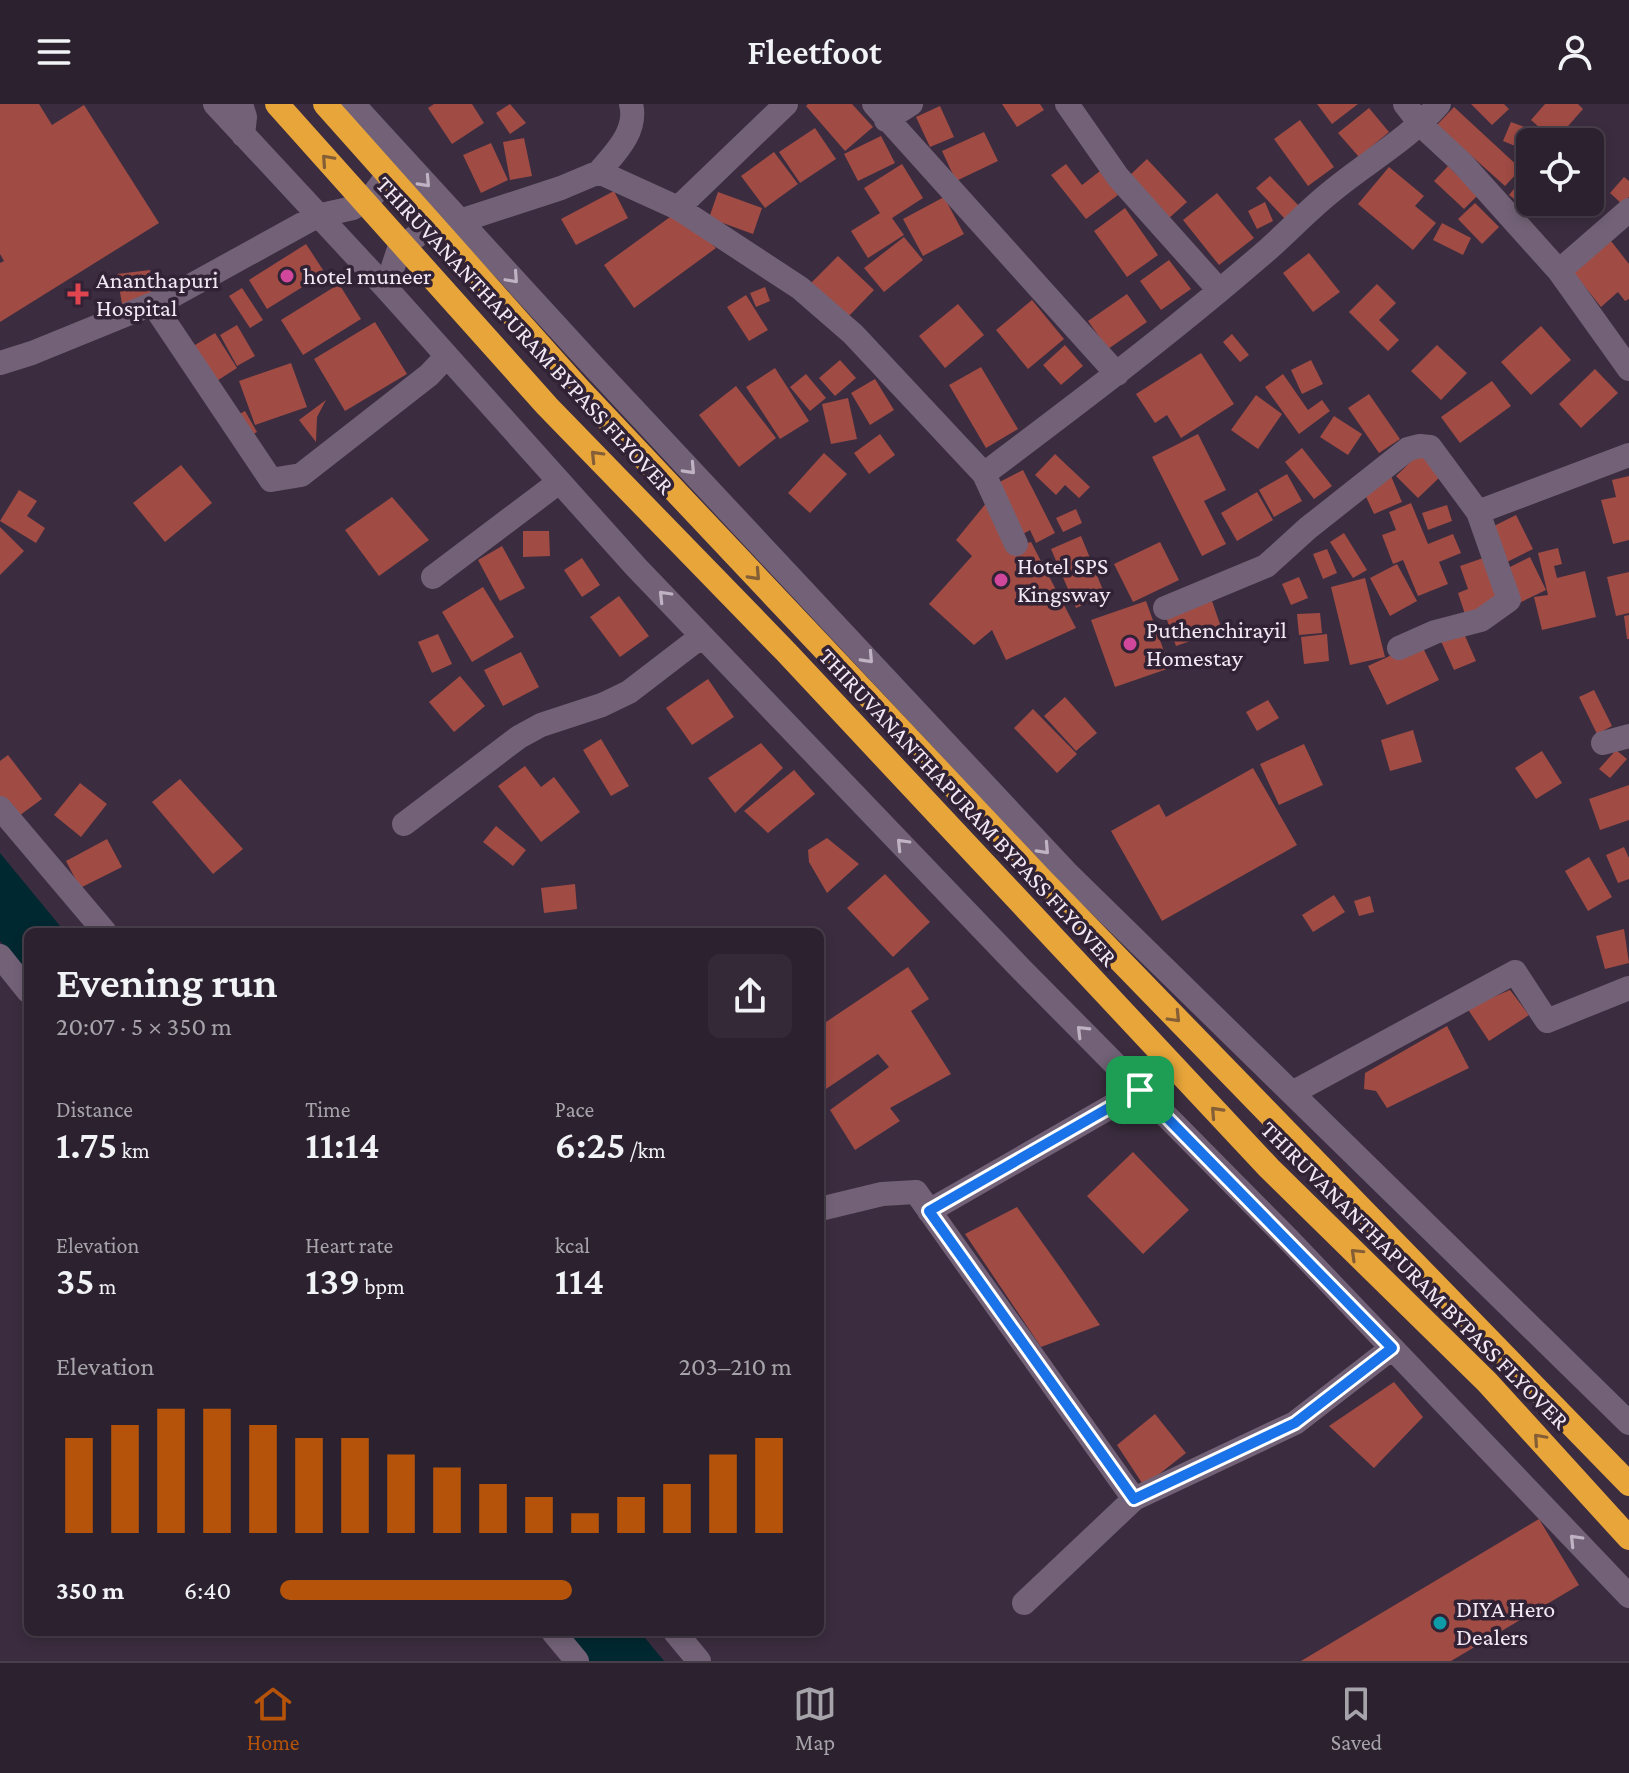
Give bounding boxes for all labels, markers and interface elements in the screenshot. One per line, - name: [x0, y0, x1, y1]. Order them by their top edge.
- icon: menu: [32, 30, 76, 74]
- icon: person: [1553, 30, 1597, 74]
- text: Fleetfoot: [747, 32, 882, 72]
- map controls: [1516, 128, 1604, 216]
- button: locate: [1516, 128, 1604, 216]
- one-way arrow: [323, 155, 337, 170]
- street label: THIRUVANANTHAPURAM BYPASS FLYOVER: [371, 170, 680, 500]
- one-way arrow: [415, 173, 430, 187]
- place label: hotel muneer: [303, 262, 432, 289]
- place label: Ananthapuri Hospital: [96, 266, 219, 321]
- marker: hotel muneer: [278, 267, 296, 285]
- one-way arrow: [503, 269, 517, 284]
- marker: Ananthapuri Hospital: [67, 283, 89, 305]
- one-way arrow: [591, 451, 605, 466]
- one-way arrow: [680, 460, 695, 474]
- place label: Hotel SPS Kingsway: [1017, 552, 1111, 607]
- one-way arrow: [746, 566, 760, 581]
- marker: Hotel SPS Kingsway: [992, 571, 1010, 589]
- one-way arrow: [658, 591, 673, 605]
- place label: Puthenchirayil Homestay: [1146, 616, 1287, 671]
- marker: Puthenchirayil Homestay: [1121, 635, 1139, 653]
- street label: THIRUVANANTHAPURAM BYPASS FLYOVER: [814, 642, 1123, 972]
- one-way arrow: [858, 649, 872, 664]
- one-way arrow: [897, 839, 911, 854]
- one-way arrow: [1035, 840, 1050, 854]
- button: share: [708, 954, 792, 1038]
- text: Evening run: [56, 958, 278, 1006]
- one-way arrow: [1166, 1008, 1180, 1022]
- text: 20:07 · 5 × 350 m: [56, 1012, 232, 1041]
- one-way arrow: [1077, 1026, 1091, 1040]
- pin: [1106, 1056, 1174, 1124]
- icon: arrive: [1118, 1068, 1162, 1112]
- text: Distance: [56, 1097, 133, 1122]
- text: Time: [305, 1097, 350, 1122]
- text: Pace: [555, 1097, 594, 1122]
- one-way arrow: [1211, 1106, 1225, 1121]
- street label: THIRUVANANTHAPURAM BYPASS FLYOVER: [1256, 1115, 1575, 1435]
- text: 1.75: [56, 1122, 117, 1167]
- text: 11:14: [305, 1122, 380, 1167]
- text: 6:25: [555, 1122, 625, 1167]
- text: km: [117, 1138, 150, 1163]
- text: /km: [625, 1138, 666, 1163]
- text: Elevation: [56, 1233, 139, 1258]
- text: Heart rate: [305, 1233, 393, 1258]
- text: kcal: [555, 1233, 590, 1258]
- one-way arrow: [1351, 1248, 1365, 1263]
- text: 35: [56, 1258, 95, 1303]
- text: 139: [305, 1258, 360, 1303]
- text: 114: [555, 1258, 604, 1303]
- text: m: [95, 1274, 116, 1299]
- text: bpm: [360, 1274, 405, 1299]
- text: Elevation: [56, 1352, 154, 1381]
- text: 203–210 m: [679, 1352, 792, 1381]
- one-way arrow: [1534, 1433, 1548, 1448]
- one-way arrow: [1570, 1535, 1584, 1549]
- text: 350 m: [56, 1576, 124, 1605]
- text: 6:40: [184, 1576, 231, 1605]
- place label: DIYA Hero Dealers: [1456, 1595, 1555, 1650]
- marker: DIYA Hero Dealers: [1431, 1614, 1449, 1632]
- tab: Home: [247, 1682, 299, 1755]
- tab: Map: [793, 1682, 837, 1755]
- tab: Saved: [1331, 1682, 1382, 1755]

